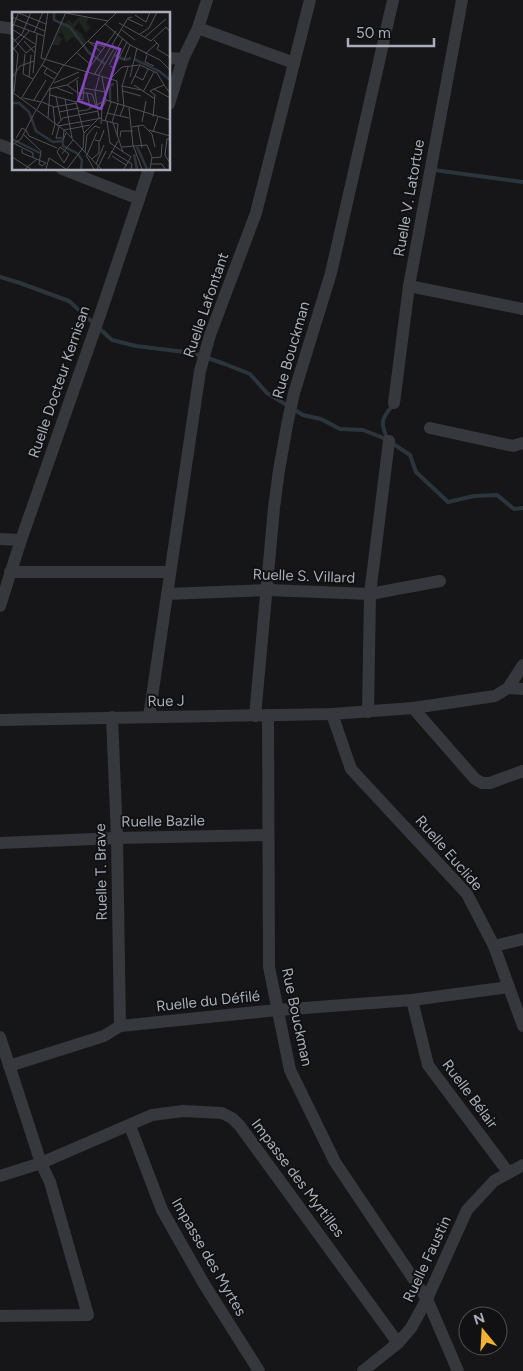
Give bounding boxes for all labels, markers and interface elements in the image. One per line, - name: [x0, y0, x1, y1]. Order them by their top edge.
- inset map: [12, 12, 170, 170]
- scale bar: [348, 15, 434, 47]
- text: 50 m: [356, 24, 391, 42]
- street label: Ruelle V. Latortue: [390, 138, 428, 258]
- street label: Ruelle Lafontant: [180, 250, 232, 360]
- street label: Rue Bouckman: [269, 299, 313, 401]
- street label: Ruelle Docteur Kernisan: [24, 304, 94, 460]
- street label: Ruelle S. Villard: [252, 565, 356, 587]
- street label: Rue J: [147, 692, 185, 710]
- street label: Ruelle Bazile: [121, 811, 205, 831]
- street label: Ruelle Euclide: [412, 812, 486, 894]
- street label: Ruelle T. Brave: [91, 823, 111, 921]
- street label: Rue Bouckman: [278, 966, 316, 1068]
- street label: Ruelle du Défilé: [155, 987, 261, 1015]
- street label: Ruelle Bélair: [438, 1056, 502, 1132]
- street label: Impasse des Myrtilles: [248, 1115, 348, 1241]
- street label: Impasse des Myrtes: [168, 1195, 250, 1319]
- street label: Ruelle Faustin: [399, 1213, 455, 1305]
- north arrow: [458, 1306, 508, 1356]
- text: N: [471, 1309, 487, 1329]

